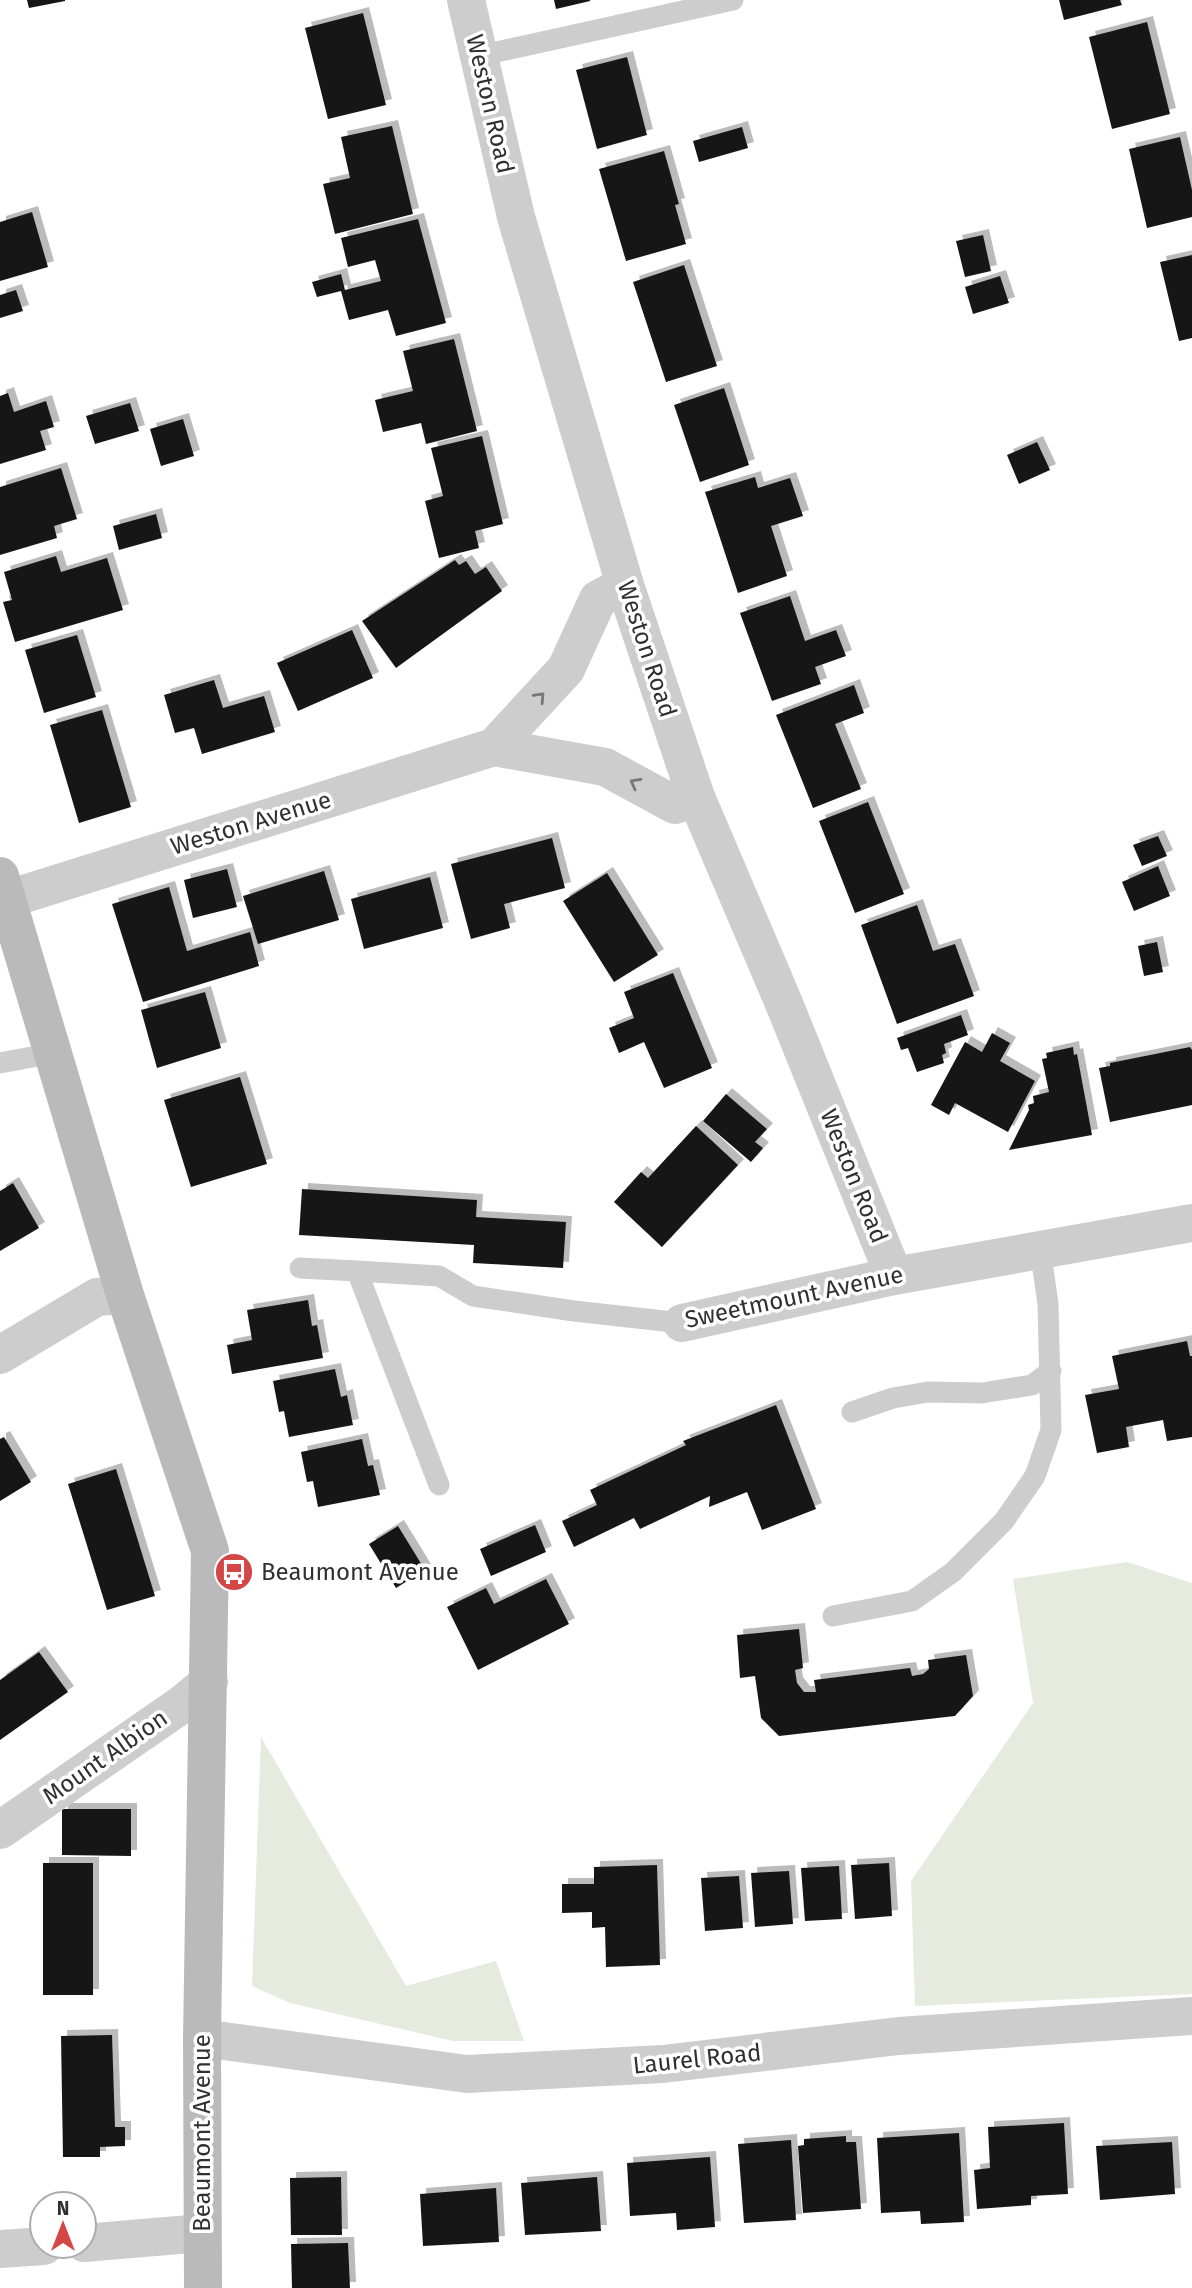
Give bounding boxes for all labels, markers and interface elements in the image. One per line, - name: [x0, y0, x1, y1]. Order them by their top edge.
- street label: Weston Road: [460, 32, 520, 176]
- street label: Weston Road: [612, 577, 682, 721]
- one-way arrow: [531, 692, 544, 705]
- one-way arrow: [630, 778, 643, 791]
- street label: Weston Avenue: [167, 785, 335, 861]
- street label: Weston Road: [814, 1105, 894, 1247]
- street label: Sweetmount Avenue: [682, 1260, 906, 1334]
- bus stop icon: Beaumont Avenue: [213, 1551, 255, 1593]
- place label: Beaumont Avenue: [261, 1558, 459, 1586]
- street label: Mount Albion: [37, 1704, 173, 1810]
- street label: Beaumont Avenue: [188, 2034, 216, 2232]
- street label: Laurel Road: [631, 2038, 763, 2080]
- north arrow: [28, 2190, 98, 2260]
- text: N: [57, 2197, 69, 2220]

